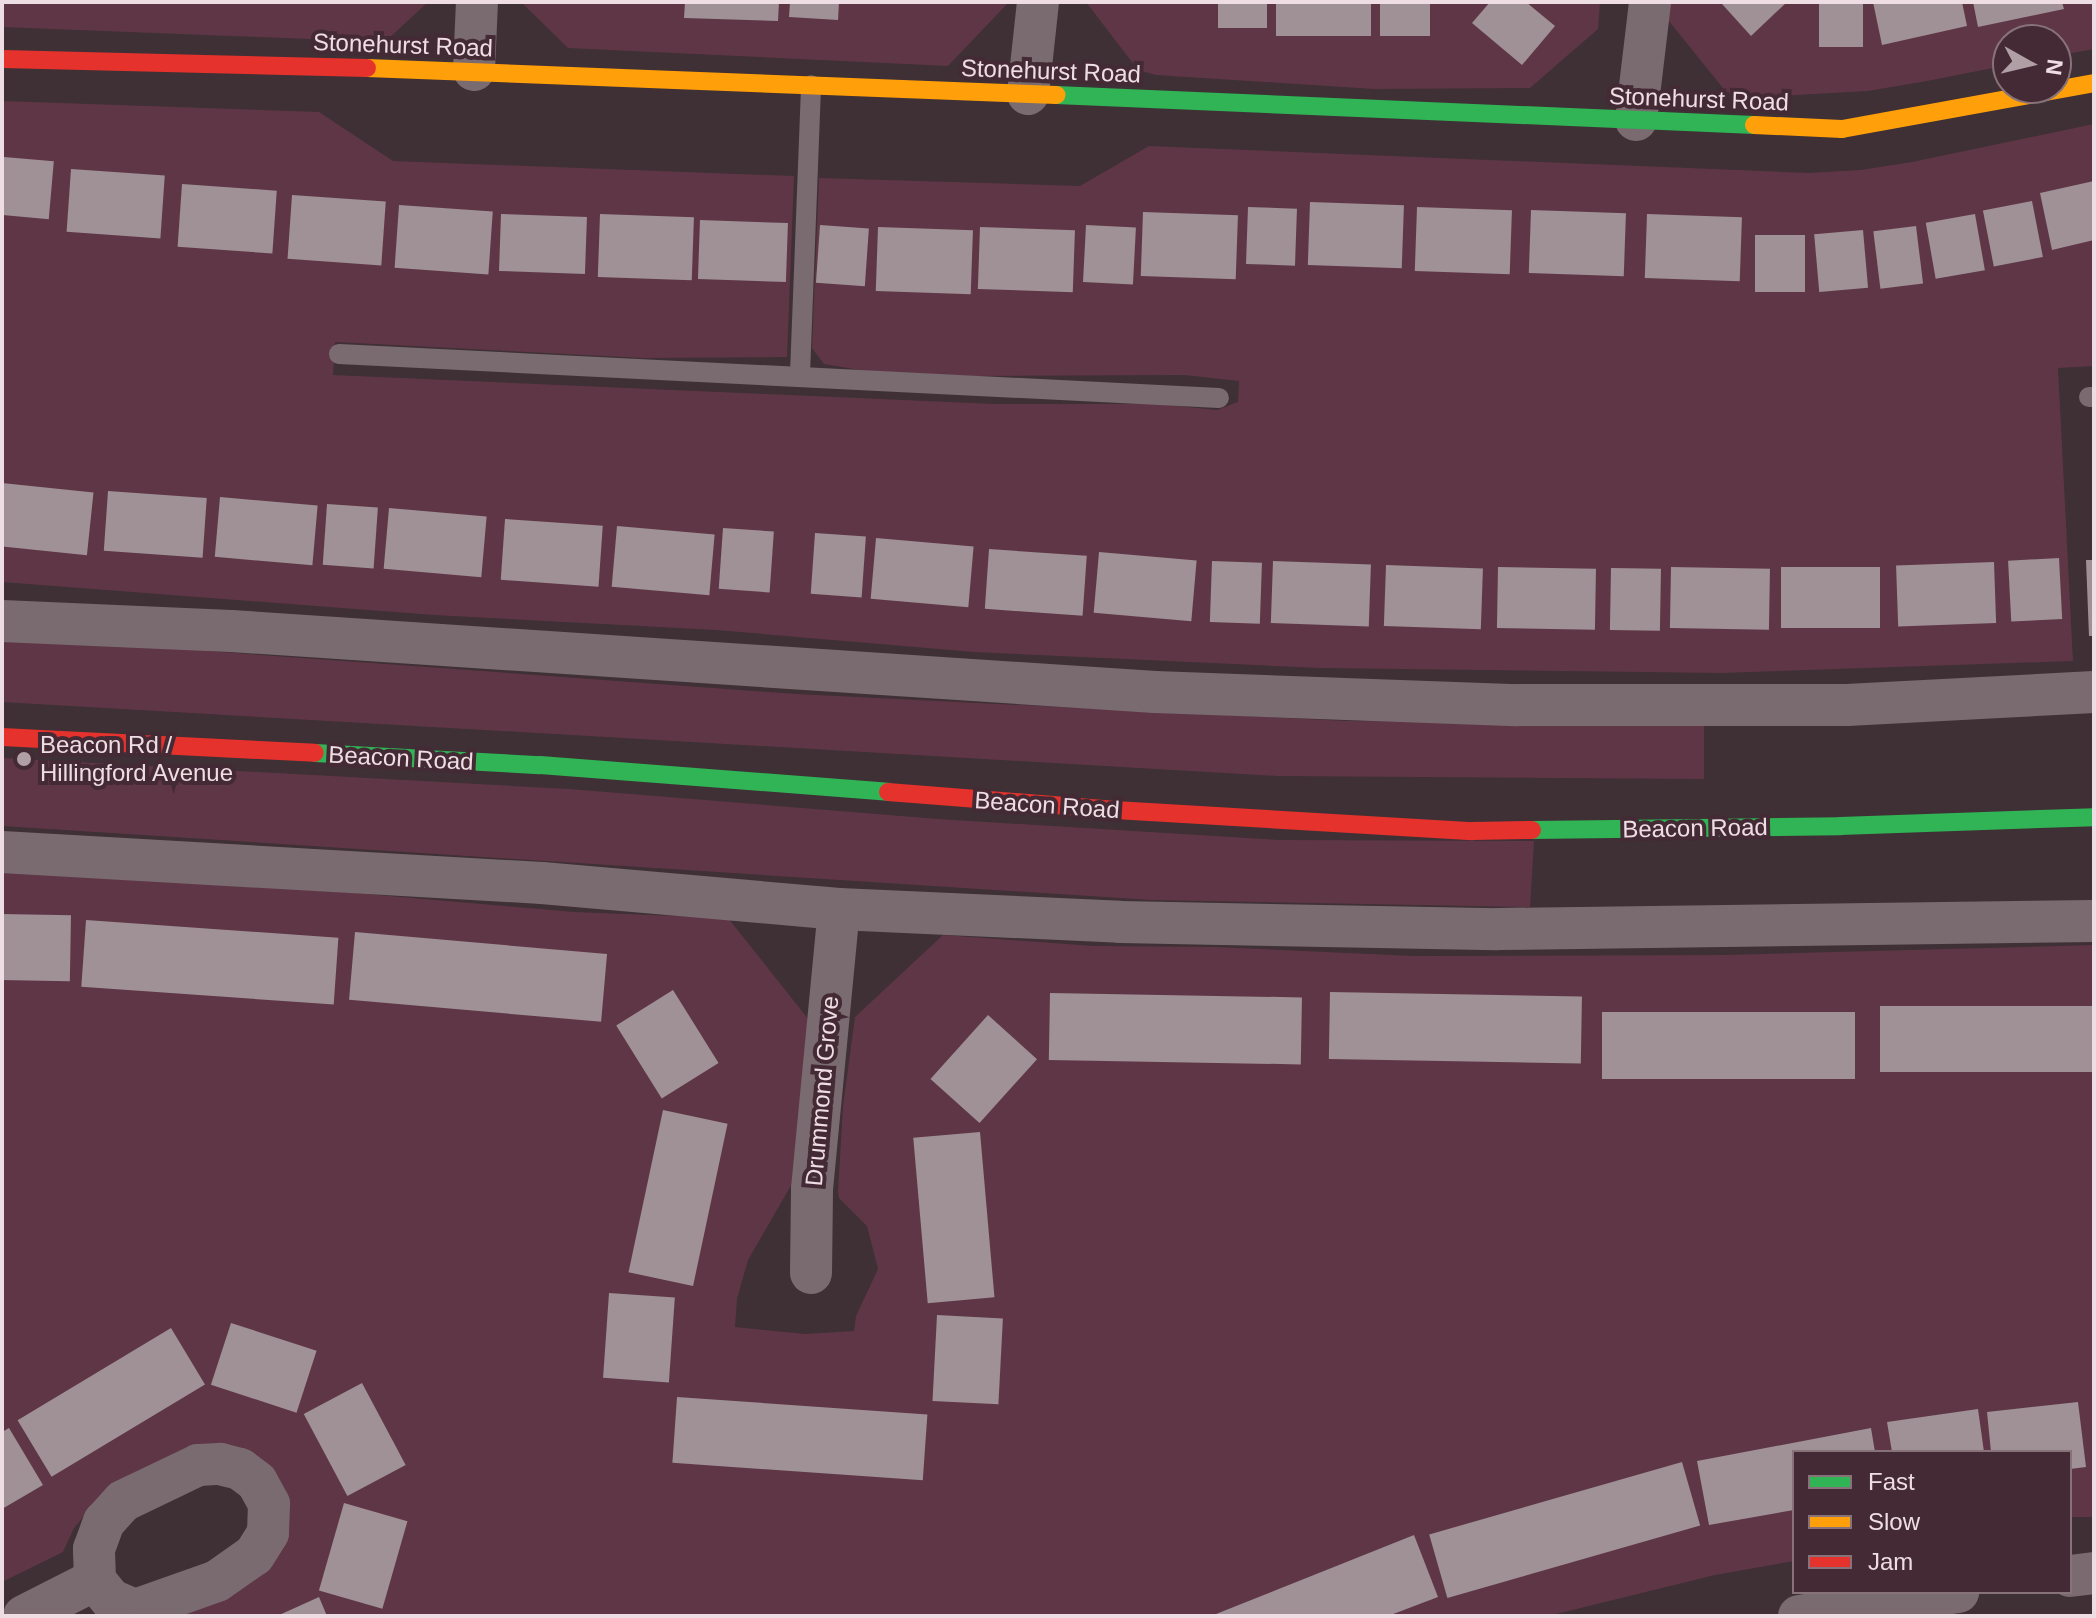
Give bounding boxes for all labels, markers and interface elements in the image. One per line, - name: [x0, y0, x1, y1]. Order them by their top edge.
- north arrow: [1992, 24, 2072, 104]
- street label: Stonehurst Road: [312, 27, 494, 63]
- street label: Stonehurst Road: [960, 53, 1142, 89]
- text: N: [2041, 58, 2068, 77]
- street label: Stonehurst Road: [1608, 81, 1790, 117]
- place label: Beacon Rd / Hillingford Avenue: [40, 731, 234, 787]
- street label: Beacon Road: [328, 740, 474, 776]
- marker: Beacon Rd / Hillingford Avenue: [15, 750, 33, 768]
- street label: Beacon Road: [973, 786, 1121, 824]
- street label: Beacon Road: [1622, 812, 1768, 844]
- street label: Drummond Grove: [799, 995, 845, 1187]
- legend: [1792, 1450, 2072, 1594]
- text: Fast: [1868, 1468, 1915, 1495]
- text: Slow: [1868, 1508, 1920, 1535]
- text: Jam: [1868, 1548, 1913, 1575]

